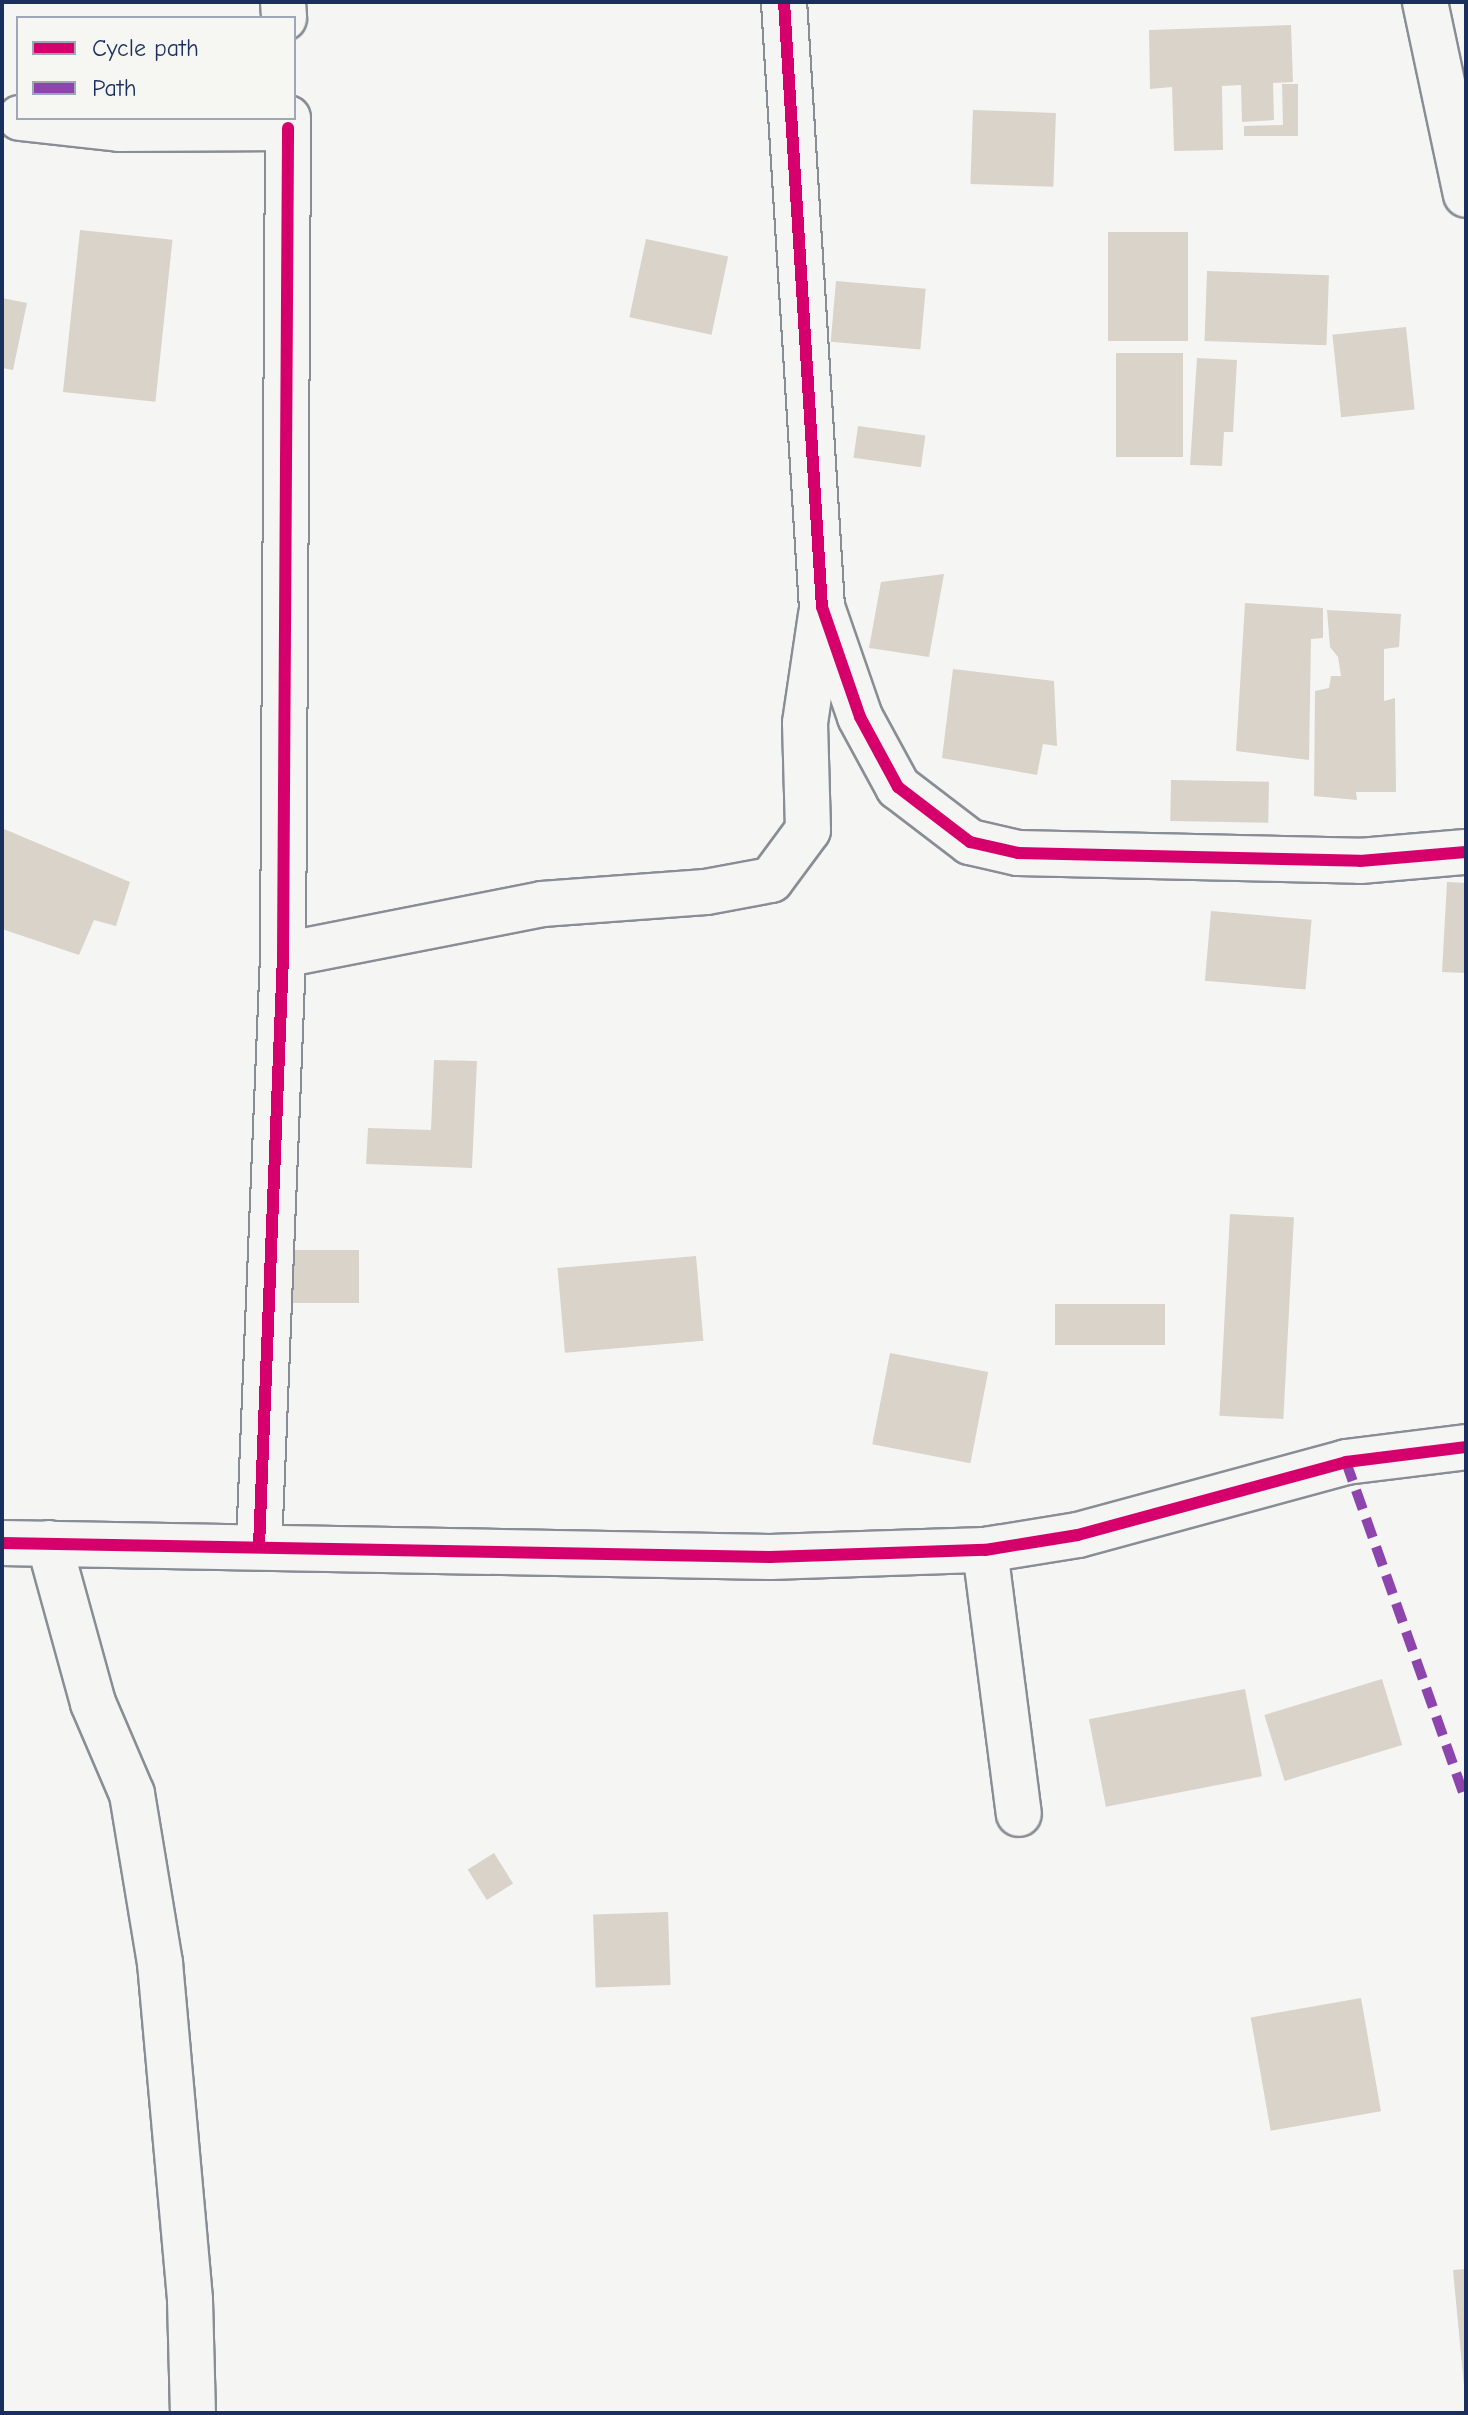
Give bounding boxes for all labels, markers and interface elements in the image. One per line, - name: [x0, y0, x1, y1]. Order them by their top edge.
- legend: [16, 16, 296, 120]
- text: Cycle path: [92, 34, 199, 62]
- text: Path: [92, 74, 137, 102]

